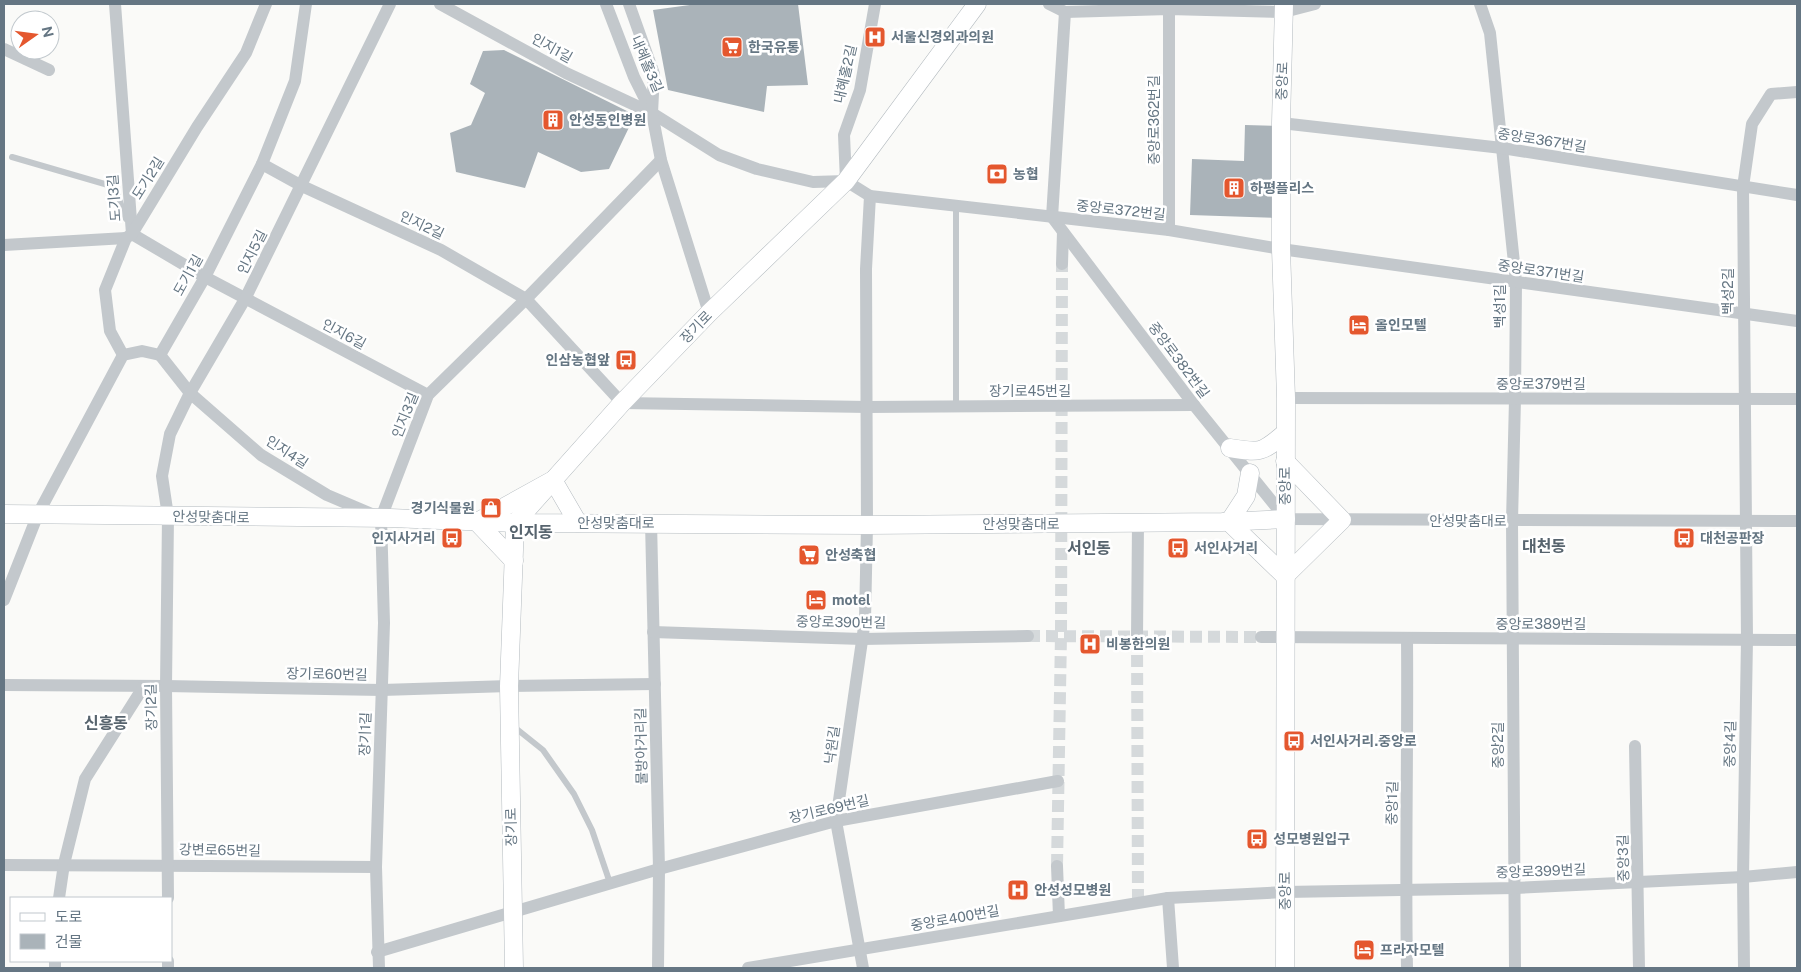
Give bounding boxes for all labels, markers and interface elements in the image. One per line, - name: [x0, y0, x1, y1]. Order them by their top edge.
- north arrow: [10, 10, 60, 60]
- text: N: [39, 25, 57, 39]
- hospital icon: 서울신경외과의원: [863, 25, 887, 49]
- place label: 서울신경외과의원: [891, 29, 994, 45]
- street label: 인지1길: [529, 30, 575, 66]
- street label: 내혜홀3길: [628, 33, 666, 95]
- supermarket icon: 한국유통: [720, 35, 744, 59]
- place label: 한국유통: [748, 39, 800, 55]
- street label: 내혜홀2길: [830, 43, 860, 105]
- street label: 중앙로: [1273, 61, 1291, 101]
- street label: 중앙로362번길: [1146, 75, 1162, 165]
- building icon: 안성동인병원: [541, 108, 565, 132]
- place label: 안성동인병원: [569, 112, 646, 128]
- street label: 중앙로367번길: [1496, 125, 1588, 155]
- street label: 도기2길: [129, 154, 167, 202]
- bank icon: 농협: [985, 162, 1009, 186]
- place label: 농협: [1013, 166, 1039, 182]
- street label: 도기3길: [104, 174, 124, 222]
- building icon: 하평플리스: [1222, 176, 1246, 200]
- place label: 하평플리스: [1250, 180, 1315, 196]
- street label: 중앙로372번길: [1076, 197, 1166, 223]
- street label: 인지2길: [397, 208, 447, 242]
- street label: 인지5길: [234, 227, 270, 277]
- street label: 도기1길: [170, 252, 206, 298]
- street label: 중앙로371번길: [1497, 257, 1585, 285]
- street label: 백성2길: [1720, 268, 1736, 314]
- street label: 백성1길: [1492, 284, 1508, 328]
- street label: 장기로: [677, 307, 715, 346]
- hotel icon: 올인모텔: [1347, 313, 1371, 337]
- street label: 인지6길: [319, 316, 369, 352]
- place label: 올인모텔: [1375, 317, 1427, 333]
- street label: 중앙로382번길: [1145, 319, 1213, 401]
- bus stop icon: 인삼농협앞: [614, 348, 638, 372]
- place label: 인삼농협앞: [546, 352, 610, 368]
- street label: 중앙로379번길: [1496, 376, 1586, 392]
- street label: 장기로45번길: [989, 383, 1071, 399]
- street label: 인지3길: [389, 390, 421, 440]
- street label: 인지4길: [263, 432, 311, 472]
- street label: 중앙로: [1277, 467, 1293, 505]
- shop icon: 경기식물원: [479, 496, 503, 520]
- place label: 경기식물원: [411, 500, 475, 516]
- street label: 안성맞춤대로: [172, 508, 250, 526]
- street label: 안성맞춤대로: [1429, 513, 1507, 529]
- street label: 안성맞춤대로: [577, 515, 655, 531]
- street label: 안성맞춤대로: [982, 516, 1060, 532]
- district label: 인지동: [509, 523, 553, 542]
- bus stop icon: 인지사거리: [440, 526, 464, 550]
- bus stop icon: 대천공판장: [1672, 526, 1696, 550]
- place label: 인지사거리: [372, 530, 436, 546]
- place label: 대천공판장: [1700, 530, 1765, 546]
- bus stop icon: 서인사거리: [1166, 536, 1190, 560]
- district label: 대천동: [1522, 537, 1566, 556]
- district label: 서인동: [1067, 539, 1111, 558]
- place label: 서인사거리: [1194, 540, 1258, 556]
- supermarket icon: 안성축협: [797, 543, 821, 567]
- place label: 안성축협: [825, 547, 877, 563]
- hotel icon: motel: [804, 588, 828, 612]
- place label: motel: [832, 592, 871, 608]
- street label: 중앙로390번길: [796, 613, 886, 631]
- street label: 중앙로389번길: [1496, 616, 1586, 632]
- hospital icon: 비봉한의원: [1078, 632, 1102, 656]
- place label: 비봉한의원: [1106, 636, 1170, 652]
- street label: 장기로60번길: [286, 665, 368, 683]
- street label: 장기2길: [143, 683, 159, 731]
- street label: 물방아거리길: [632, 707, 650, 785]
- street label: 장기1길: [356, 712, 374, 756]
- district label: 신흥동: [84, 714, 128, 733]
- street label: 중앙4길: [1722, 720, 1738, 768]
- street label: 중앙2길: [1490, 722, 1506, 768]
- street label: 낙원길: [821, 725, 843, 765]
- bus stop icon: 서인사거리.중앙로: [1282, 729, 1306, 753]
- place label: 서인사거리.중앙로: [1310, 733, 1417, 749]
- street label: 중앙1길: [1384, 781, 1400, 825]
- street label: 장기로69번길: [787, 792, 871, 826]
- street label: 장기로: [503, 807, 519, 846]
- bus stop icon: 성모병원입구: [1245, 827, 1269, 851]
- place label: 성모병원입구: [1273, 831, 1350, 847]
- street label: 중앙3길: [1615, 834, 1631, 882]
- street label: 강변로65번길: [179, 841, 261, 859]
- street label: 중앙로399번길: [1495, 861, 1587, 881]
- street label: 중앙로: [1277, 872, 1293, 910]
- hospital icon: 안성성모병원: [1006, 878, 1030, 902]
- place label: 안성성모병원: [1034, 882, 1111, 898]
- legend: [10, 897, 172, 962]
- street label: 중앙로400번길: [909, 902, 1001, 934]
- text: 도로: [55, 908, 83, 925]
- text: 건물: [55, 933, 83, 950]
- hotel icon: 프라자모텔: [1352, 938, 1376, 962]
- place label: 프라자모텔: [1380, 942, 1445, 958]

